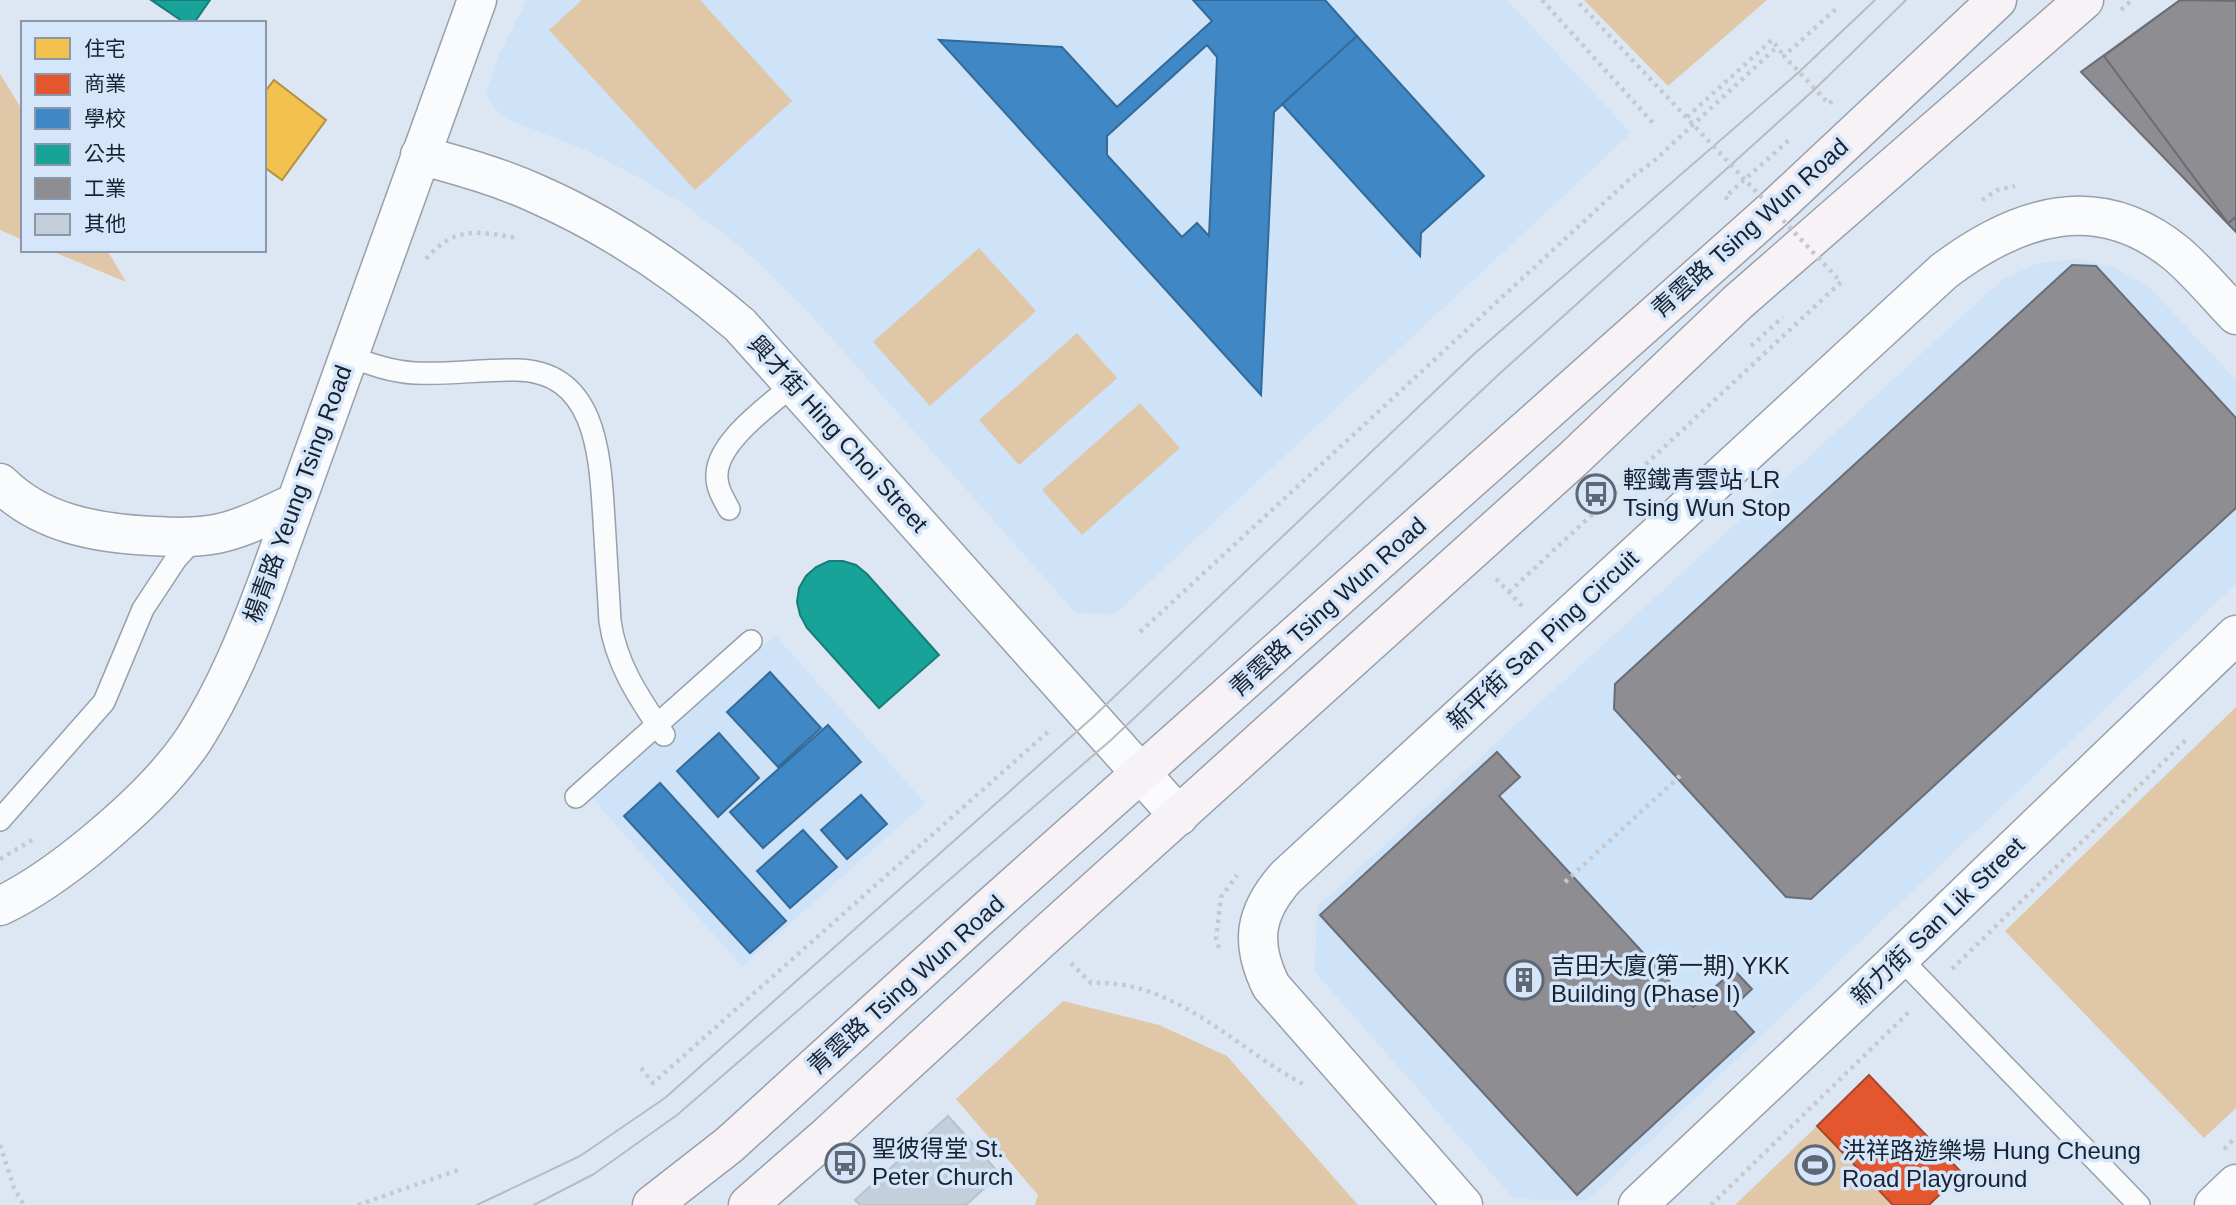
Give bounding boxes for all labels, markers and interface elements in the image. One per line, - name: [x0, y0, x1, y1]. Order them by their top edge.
- legend: [21, 21, 266, 252]
- text: 住宅: [84, 37, 126, 60]
- text: 商業: [84, 72, 126, 95]
- text: 學校: [84, 107, 126, 130]
- street label: 青雲路 Tsing Wun Road: [1646, 133, 1853, 323]
- text: 公共: [84, 142, 126, 165]
- text: 工業: [84, 177, 126, 200]
- text: 其他: [84, 212, 126, 235]
- street label: 興才街 Hing Choi Street: [743, 330, 934, 538]
- street label: 楊青路 Yeung Tsing Road: [238, 361, 357, 626]
- place label: 輕鐵青雲站 LR Tsing Wun Stop: [1623, 466, 1791, 521]
- bus stop icon: 輕鐵青雲站 LR Tsing Wun Stop: [1575, 473, 1617, 515]
- street label: 青雲路 Tsing Wun Road: [1224, 512, 1431, 702]
- street label: 新平街 San Ping Circuit: [1442, 544, 1644, 735]
- street label: 新力街 San Lik Street: [1846, 831, 2030, 1010]
- street label: 青雲路 Tsing Wun Road: [802, 890, 1009, 1080]
- place label: 吉田大廈(第一期) YKK Building (Phase I): [1551, 952, 1790, 1007]
- building icon: 吉田大廈(第一期) YKK Building (Phase I): [1503, 959, 1545, 1001]
- place label: 聖彼得堂 St. Peter Church: [872, 1135, 1013, 1190]
- place label: 洪祥路遊樂場 Hung Cheung Road Playground: [1842, 1137, 2141, 1192]
- bus stop icon: 聖彼得堂 St. Peter Church: [824, 1142, 866, 1184]
- sports icon: 洪祥路遊樂場 Hung Cheung Road Playground: [1794, 1144, 1836, 1186]

